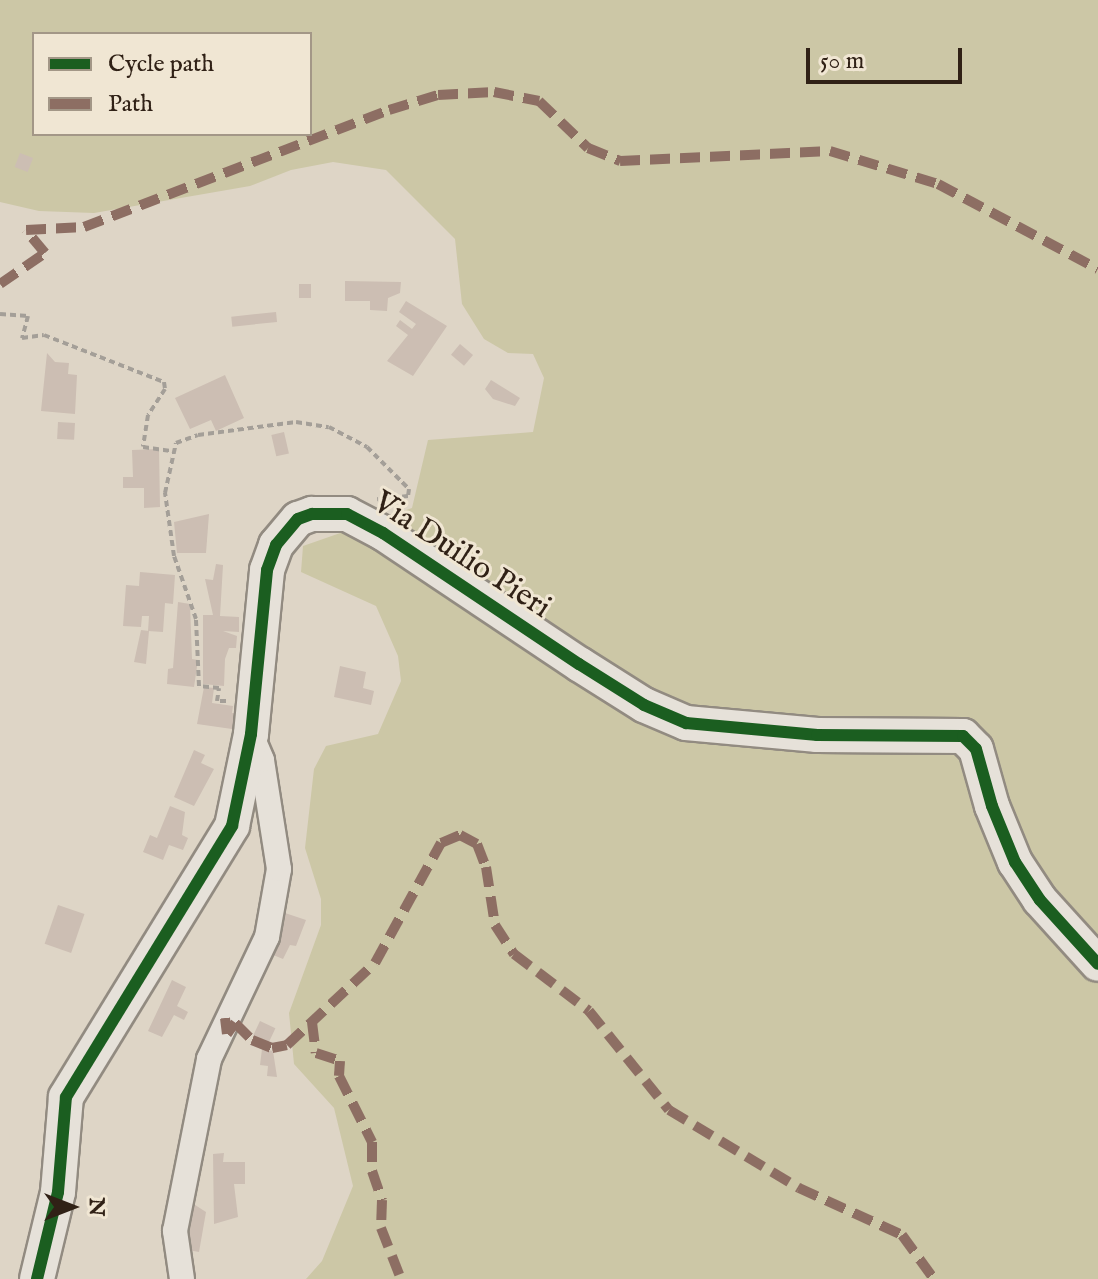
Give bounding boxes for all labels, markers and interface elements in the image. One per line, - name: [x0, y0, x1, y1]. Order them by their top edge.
- legend: [32, 32, 312, 136]
- scale bar: [810, 32, 966, 82]
- text: 50 m: [820, 46, 864, 77]
- text: Cycle path: [108, 49, 214, 80]
- text: Path: [108, 89, 153, 120]
- street label: Via Duilio Pieri: [365, 484, 557, 628]
- north arrow: [32, 1167, 112, 1247]
- text: N: [82, 1197, 110, 1217]

